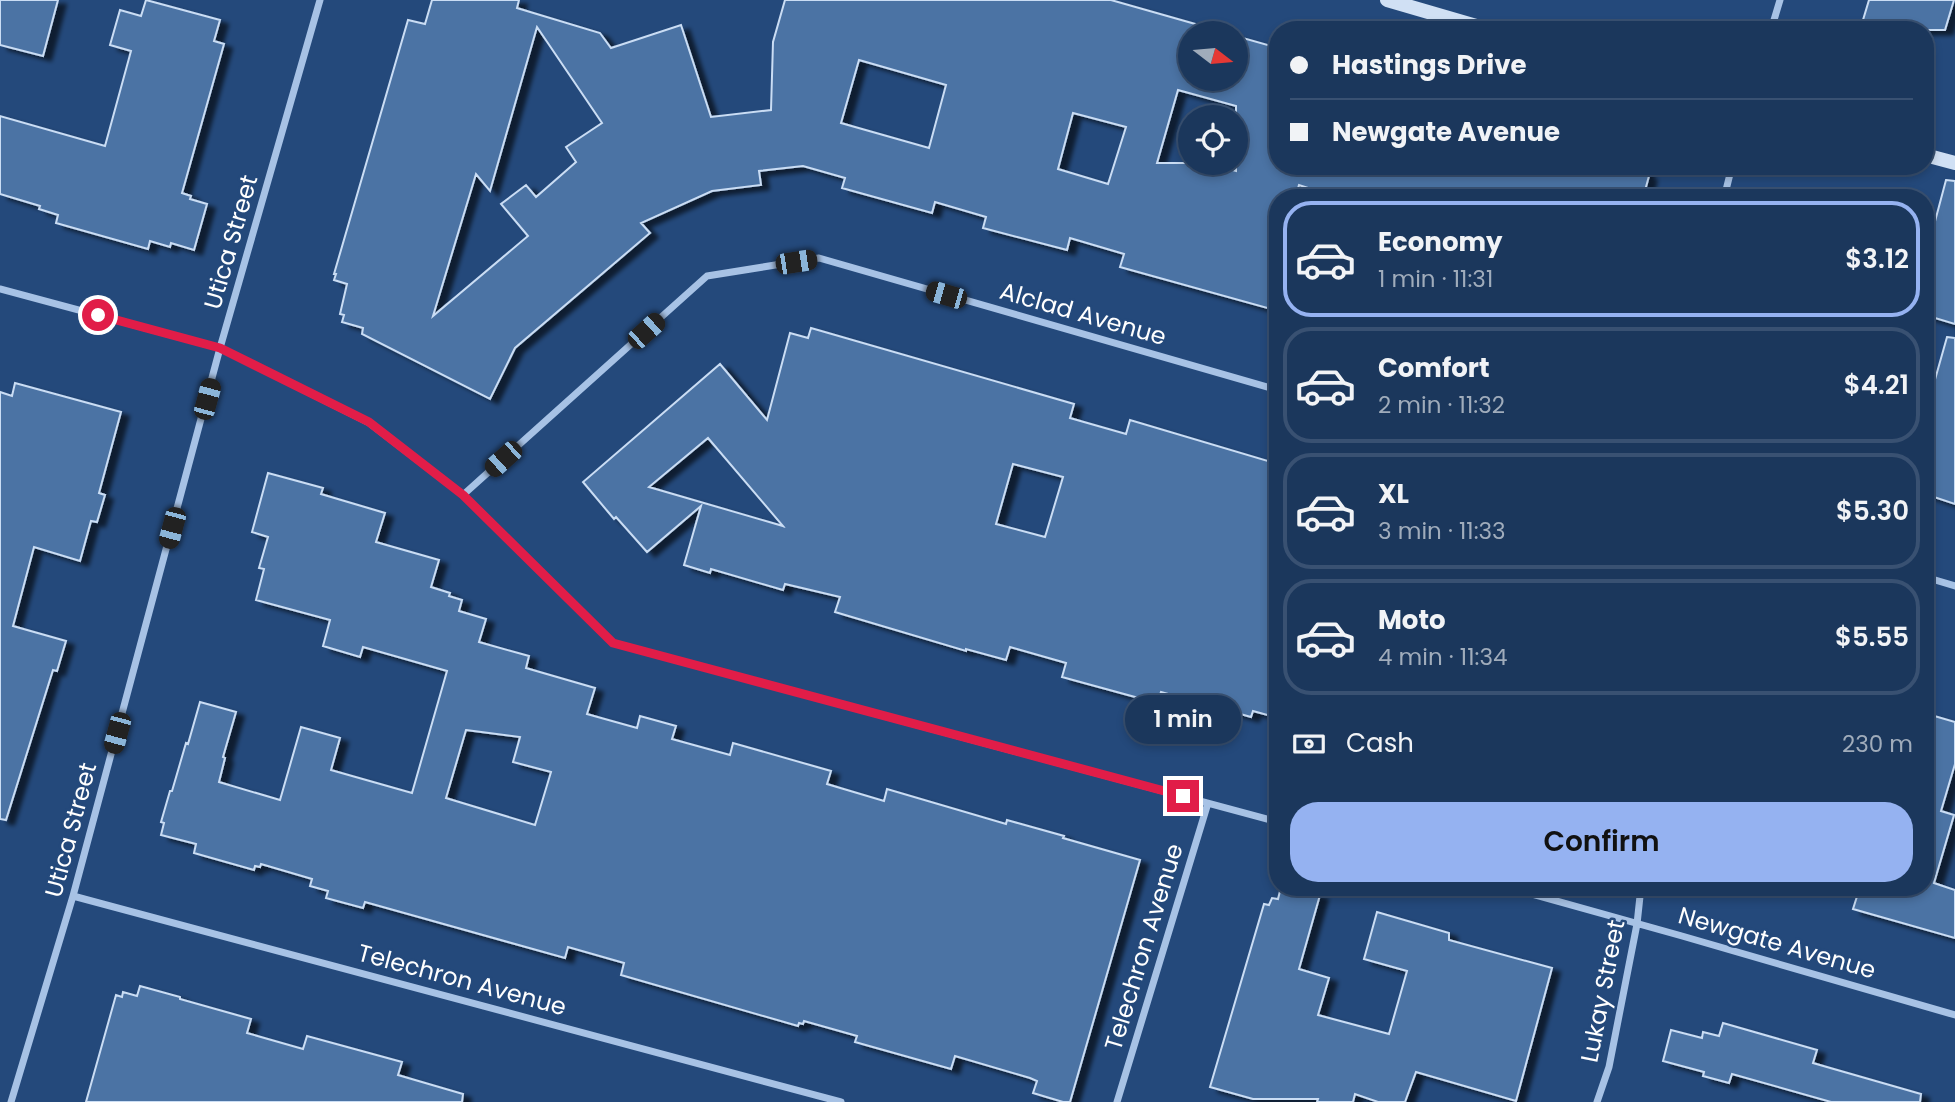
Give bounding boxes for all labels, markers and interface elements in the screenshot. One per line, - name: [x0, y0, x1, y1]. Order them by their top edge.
- north arrow: [1178, 21, 1248, 91]
- map controls: [1178, 21, 1248, 175]
- text: Hastings Drive: [1332, 47, 1527, 83]
- button: locate: [1178, 105, 1248, 175]
- text: Newgate Avenue: [1332, 114, 1560, 150]
- street label: Utica Street: [196, 171, 265, 313]
- text: Economy: [1378, 224, 1502, 260]
- icon: car: [1294, 228, 1357, 291]
- text: $3.12: [1845, 241, 1909, 277]
- car: [774, 248, 819, 276]
- text: 1 min · 11:31: [1378, 263, 1493, 295]
- street label: Alclad Avenue: [996, 274, 1170, 353]
- car: [923, 279, 970, 311]
- route start: [82, 299, 114, 331]
- car: [624, 309, 669, 353]
- text: Comfort: [1378, 350, 1490, 386]
- icon: car: [1294, 354, 1357, 417]
- text: $4.21: [1844, 367, 1909, 403]
- car: [192, 376, 223, 422]
- text: 2 min · 11:32: [1378, 389, 1505, 421]
- car: [481, 437, 526, 481]
- text: XL: [1378, 476, 1409, 512]
- icon: car: [1294, 480, 1357, 543]
- text: $5.30: [1836, 493, 1909, 529]
- car: [157, 505, 188, 551]
- text: 3 min · 11:33: [1378, 515, 1506, 547]
- text: Moto: [1378, 602, 1446, 638]
- icon: car: [1294, 606, 1357, 669]
- text: $5.55: [1835, 619, 1909, 655]
- text: 4 min · 11:34: [1378, 641, 1507, 673]
- callout: 1 min: [1125, 694, 1241, 744]
- text: 1 min: [1153, 703, 1213, 735]
- car: [102, 710, 133, 756]
- icon: cash: [1290, 725, 1328, 763]
- text: Cash: [1346, 725, 1414, 761]
- text: 230 m: [1842, 728, 1913, 760]
- street label: Utica Street: [37, 759, 104, 901]
- route end: [1167, 780, 1199, 812]
- button: Confirm: [1290, 802, 1913, 882]
- street label: Telechron Avenue: [1096, 839, 1191, 1054]
- street label: Newgate Avenue: [1675, 899, 1880, 986]
- street label: Lukay Street: [1573, 917, 1632, 1065]
- street label: Telechron Avenue: [354, 936, 570, 1023]

